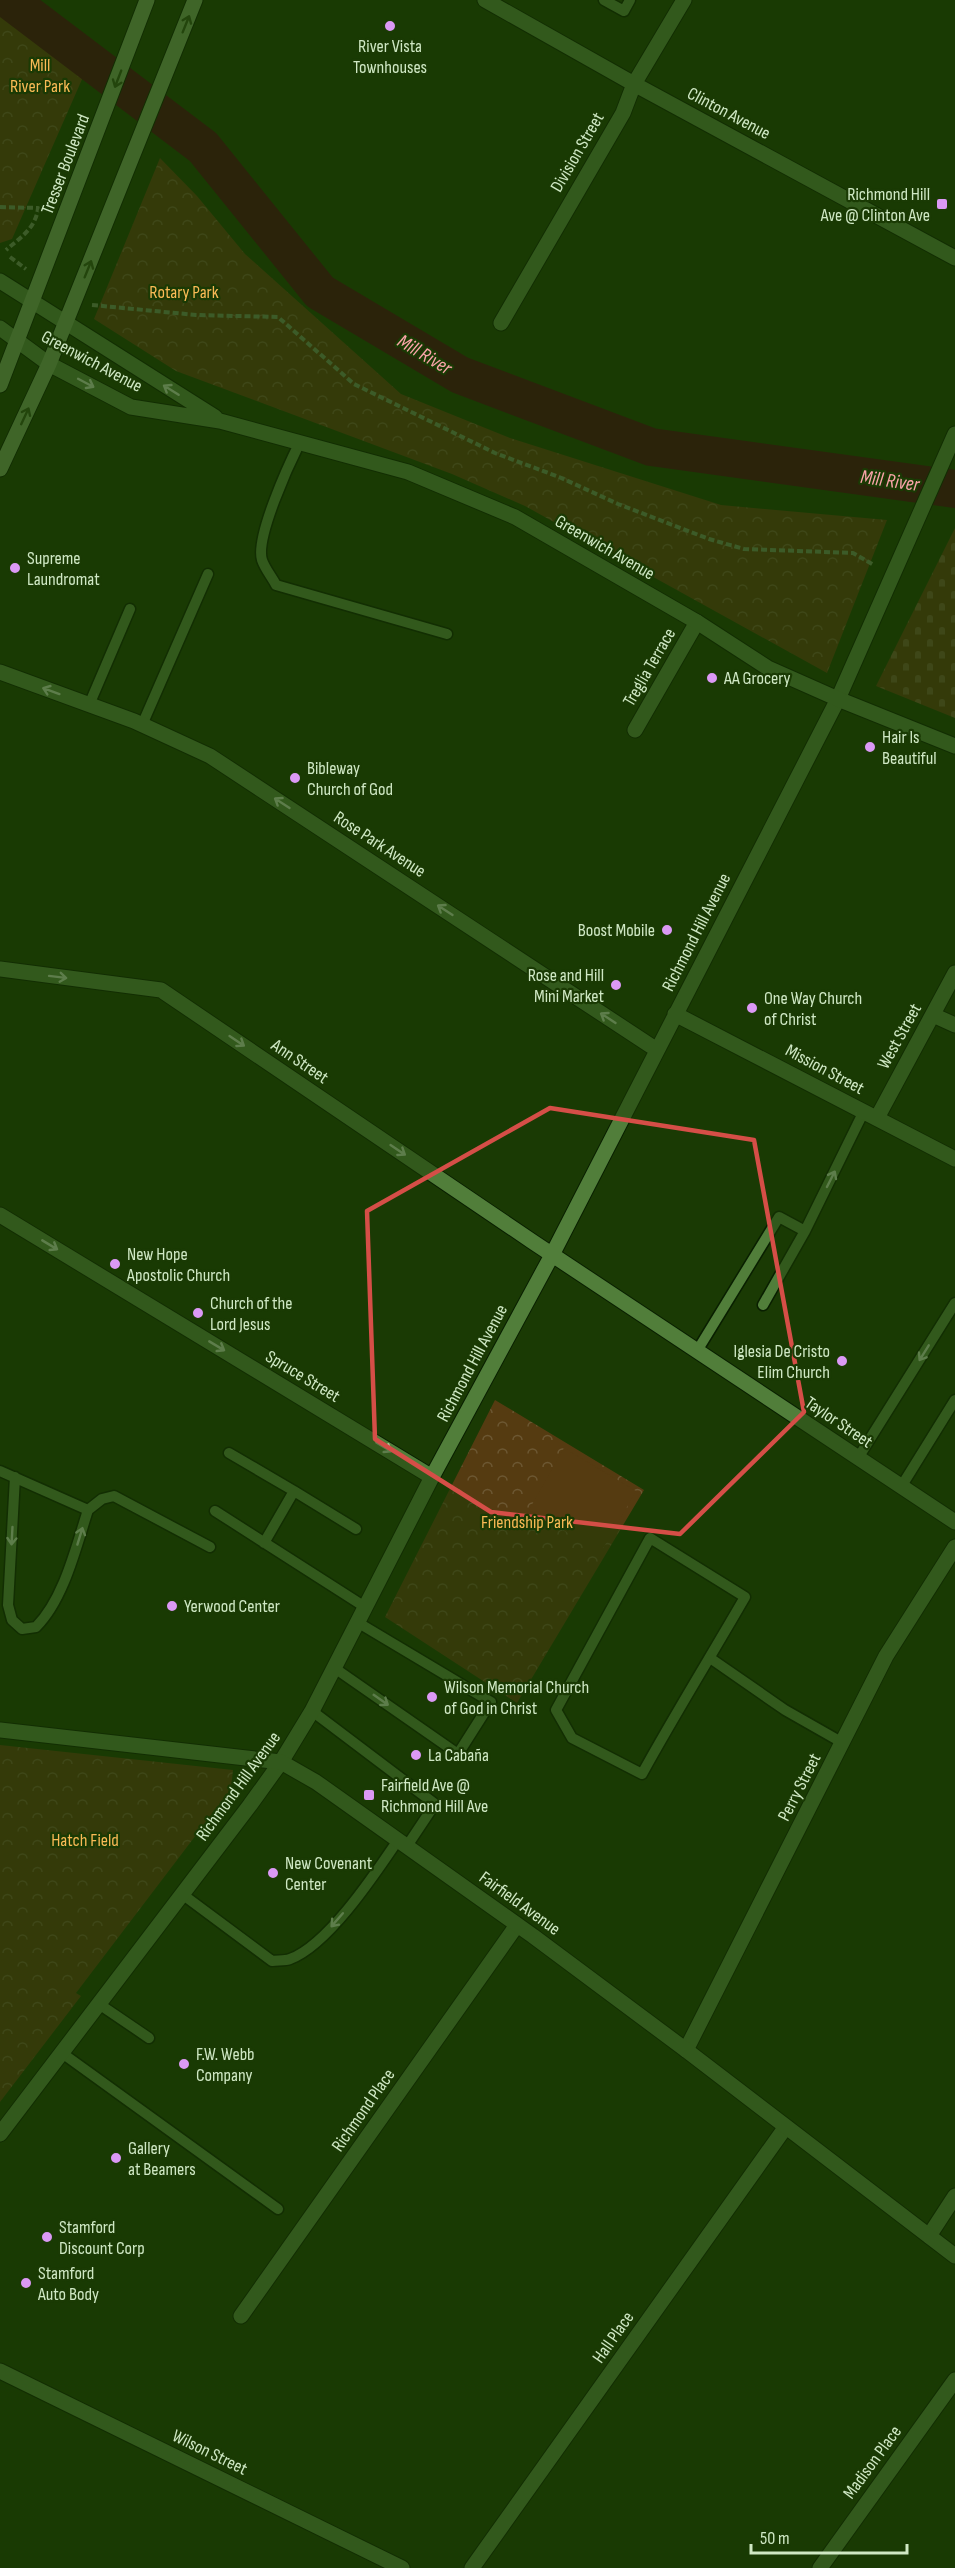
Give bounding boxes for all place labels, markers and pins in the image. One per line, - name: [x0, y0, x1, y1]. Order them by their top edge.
- marker: River Vista Townhouses: [383, 19, 397, 33]
- place label: River Vista Townhouses: [353, 36, 427, 78]
- place label: Richmond Hill Ave @ Clinton Ave: [820, 184, 930, 226]
- marker: Richmond Hill Ave @ Clinton Ave: [935, 197, 949, 211]
- place label: Supreme Laundromat: [27, 548, 100, 590]
- marker: Supreme Laundromat: [8, 561, 22, 575]
- place label: AA Grocery: [723, 668, 791, 689]
- marker: AA Grocery: [705, 671, 719, 685]
- place label: Hair Is Beautiful: [882, 727, 937, 769]
- marker: Hair Is Beautiful: [863, 740, 877, 754]
- place label: Bibleway Church of God: [307, 758, 393, 800]
- marker: Bibleway Church of God: [288, 771, 302, 785]
- place label: Boost Mobile: [578, 920, 655, 941]
- marker: Boost Mobile: [660, 923, 674, 937]
- place label: Rose and Hill Mini Market: [528, 965, 604, 1007]
- marker: Rose and Hill Mini Market: [609, 978, 623, 992]
- place label: One Way Church of Christ: [764, 988, 862, 1030]
- marker: One Way Church of Christ: [745, 1001, 759, 1015]
- place label: New Hope Apostolic Church: [126, 1244, 230, 1286]
- marker: New Hope Apostolic Church: [108, 1257, 122, 1271]
- place label: Church of the Lord Jesus: [210, 1293, 292, 1335]
- marker: Church of the Lord Jesus: [191, 1306, 205, 1320]
- place label: Iglesia De Cristo Elim Church: [734, 1341, 830, 1383]
- marker: Iglesia De Cristo Elim Church: [835, 1354, 849, 1368]
- place label: Yerwood Center: [184, 1596, 280, 1617]
- marker: Yerwood Center: [165, 1599, 179, 1613]
- place label: Wilson Memorial Church of God in Christ: [444, 1677, 589, 1719]
- marker: Wilson Memorial Church of God in Christ: [425, 1690, 439, 1704]
- place label: La Cabaña: [428, 1745, 489, 1766]
- marker: La Cabaña: [409, 1748, 423, 1762]
- place label: Fairfield Ave @ Richmond Hill Ave: [381, 1775, 488, 1817]
- marker: Fairfield Ave @ Richmond Hill Ave: [362, 1788, 376, 1802]
- place label: New Covenant Center: [285, 1853, 373, 1895]
- marker: New Covenant Center: [266, 1866, 280, 1880]
- place label: F.W. Webb Company: [196, 2044, 255, 2086]
- marker: F.W. Webb Company: [177, 2057, 191, 2071]
- place label: Gallery at Beamers: [128, 2138, 196, 2180]
- marker: Gallery at Beamers: [109, 2151, 123, 2165]
- place label: Stamford Discount Corp: [59, 2217, 145, 2259]
- marker: Stamford Discount Corp: [40, 2230, 54, 2244]
- place label: Stamford Auto Body: [37, 2263, 99, 2305]
- marker: Stamford Auto Body: [19, 2276, 33, 2290]

